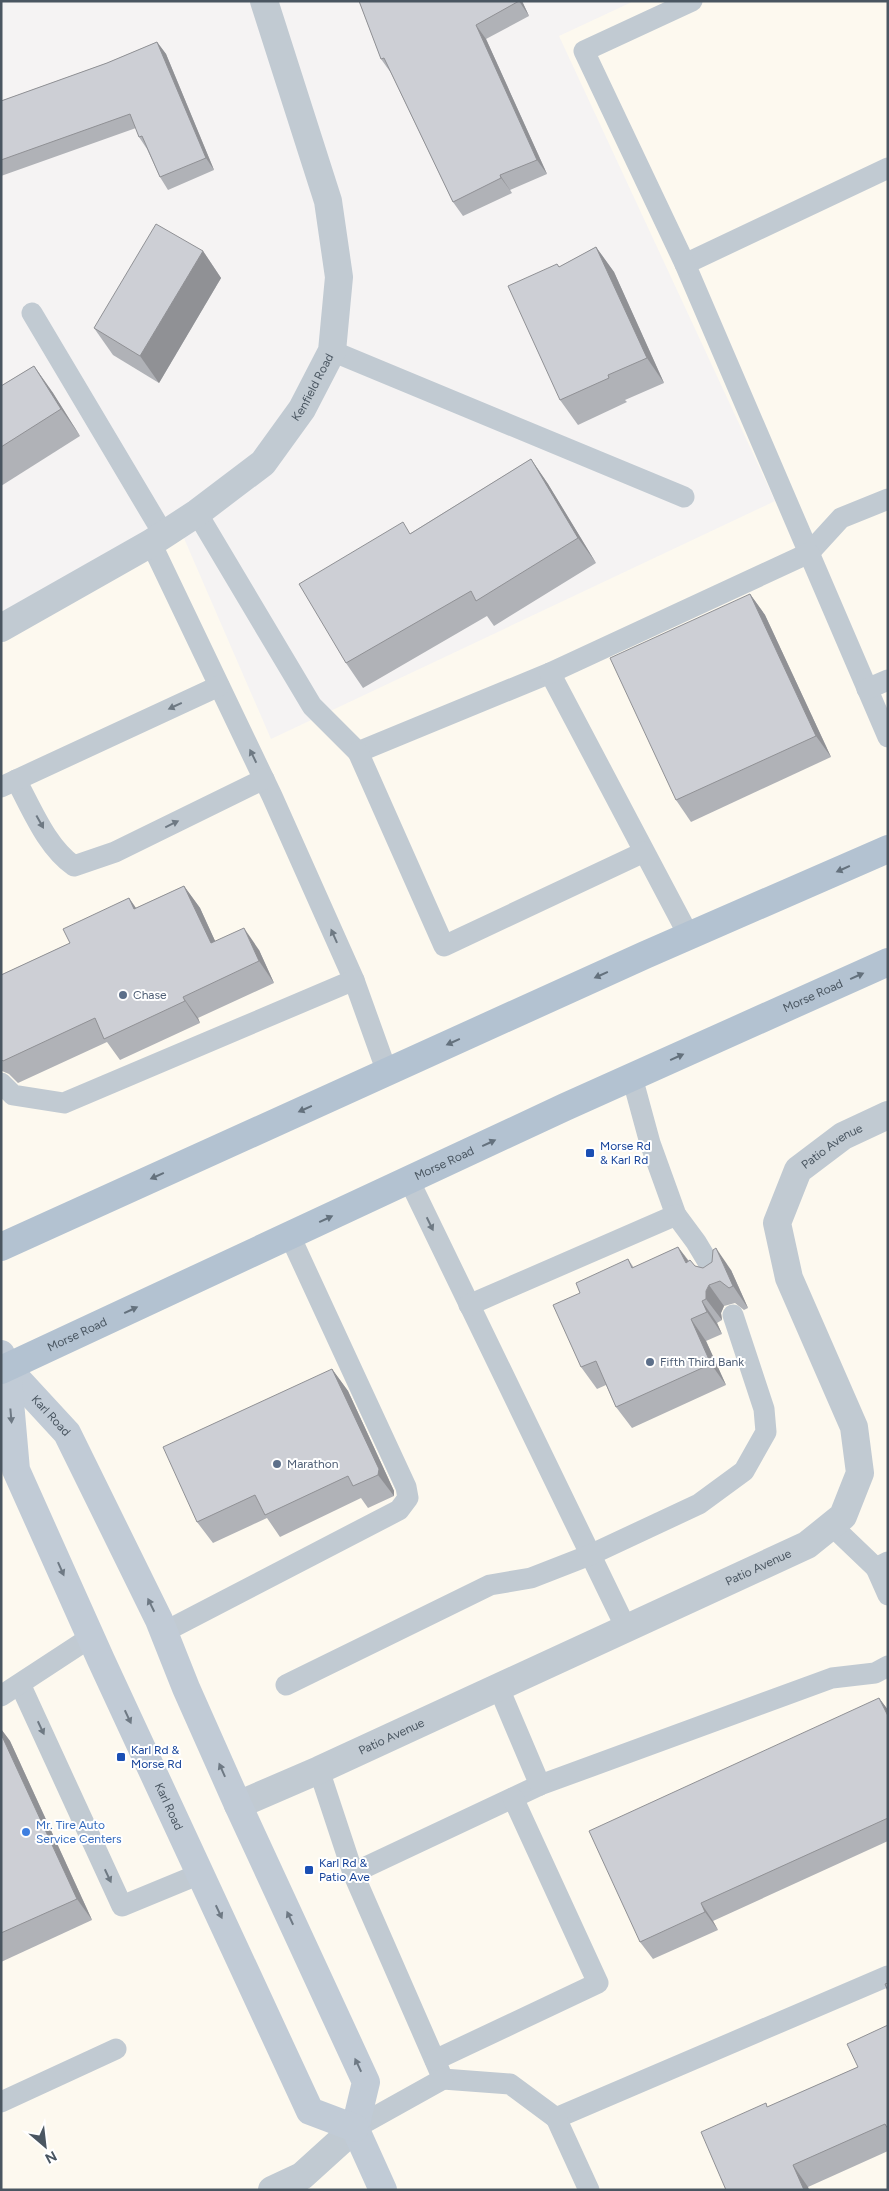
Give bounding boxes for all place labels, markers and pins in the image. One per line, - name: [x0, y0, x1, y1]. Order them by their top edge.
- place label: Chase: [133, 988, 167, 1002]
- marker: Chase: [117, 989, 129, 1001]
- place label: Morse Rd & Karl Rd: [600, 1139, 651, 1167]
- marker: Morse Rd & Karl Rd: [584, 1147, 596, 1159]
- place label: Fifth Third Bank: [660, 1355, 744, 1369]
- marker: Fifth Third Bank: [644, 1356, 656, 1368]
- place label: Marathon: [287, 1457, 339, 1471]
- marker: Marathon: [271, 1458, 283, 1470]
- place label: Karl Rd & Morse Rd: [131, 1743, 182, 1771]
- marker: Karl Rd & Morse Rd: [115, 1751, 127, 1763]
- place label: Mr. Tire Auto Service Centers: [36, 1818, 122, 1846]
- marker: Mr. Tire Auto Service Centers: [20, 1826, 32, 1838]
- place label: Karl Rd & Patio Ave: [319, 1856, 370, 1884]
- marker: Karl Rd & Patio Ave: [303, 1864, 315, 1876]

